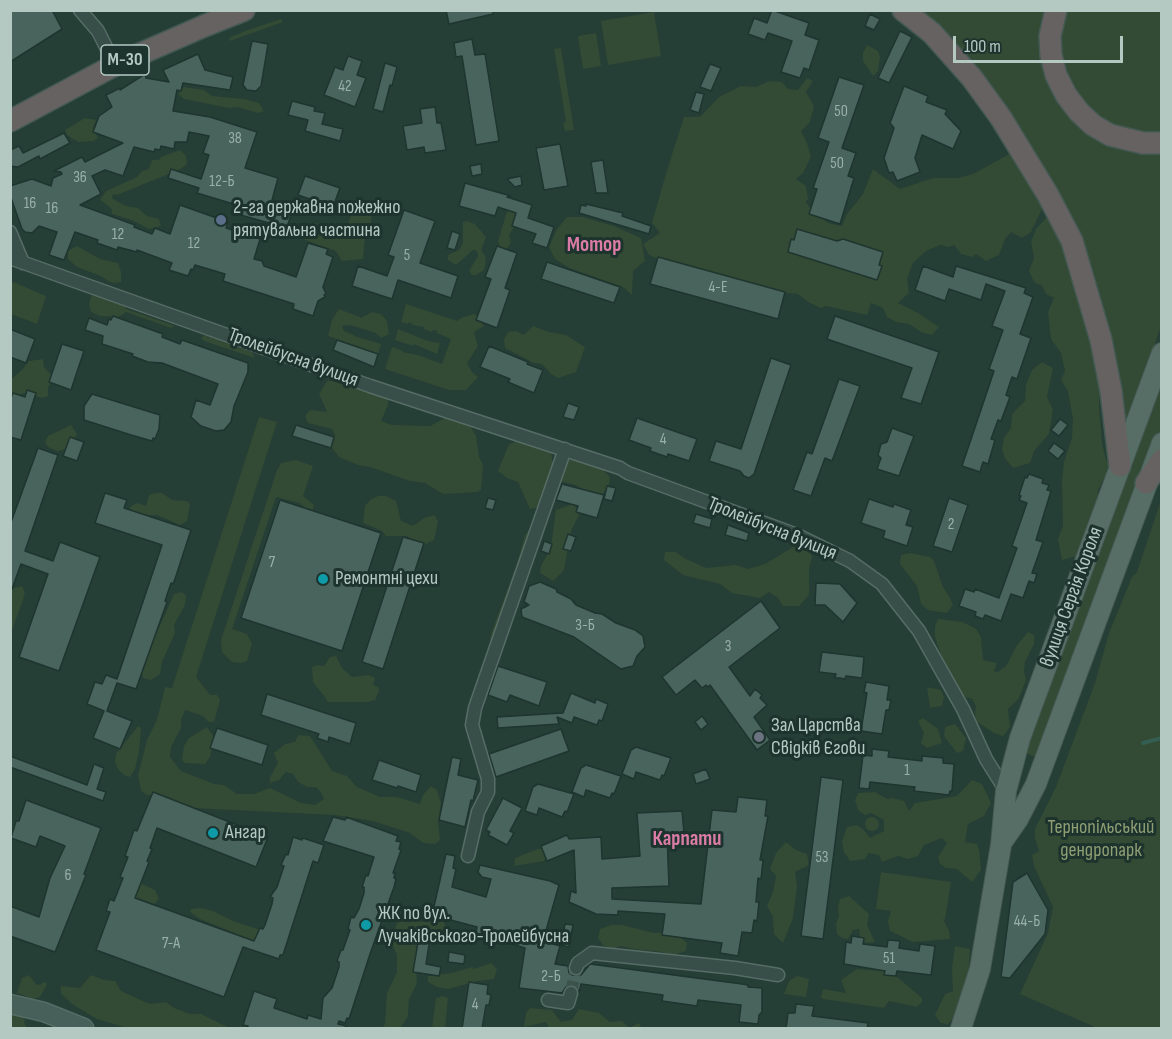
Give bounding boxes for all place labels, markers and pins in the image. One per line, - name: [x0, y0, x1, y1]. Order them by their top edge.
- place label: 2-га державна пожежно рятувальна частина: [233, 196, 400, 243]
- marker: 2-га державна пожежно рятувальна частина: [214, 213, 228, 227]
- place label: Ремонтні цехи: [335, 567, 438, 591]
- marker: Ремонтні цехи: [316, 572, 330, 586]
- place label: Зал Царства Свідків Єгови: [771, 714, 865, 761]
- marker: Зал Царства Свідків Єгови: [752, 730, 766, 744]
- place label: Ангар: [225, 821, 266, 845]
- marker: Ангар: [206, 826, 220, 840]
- place label: ЖК по вул. Лучаківського-Тролейбусна: [378, 902, 569, 949]
- marker: ЖК по вул. Лучаківського-Тролейбусна: [359, 918, 373, 932]

